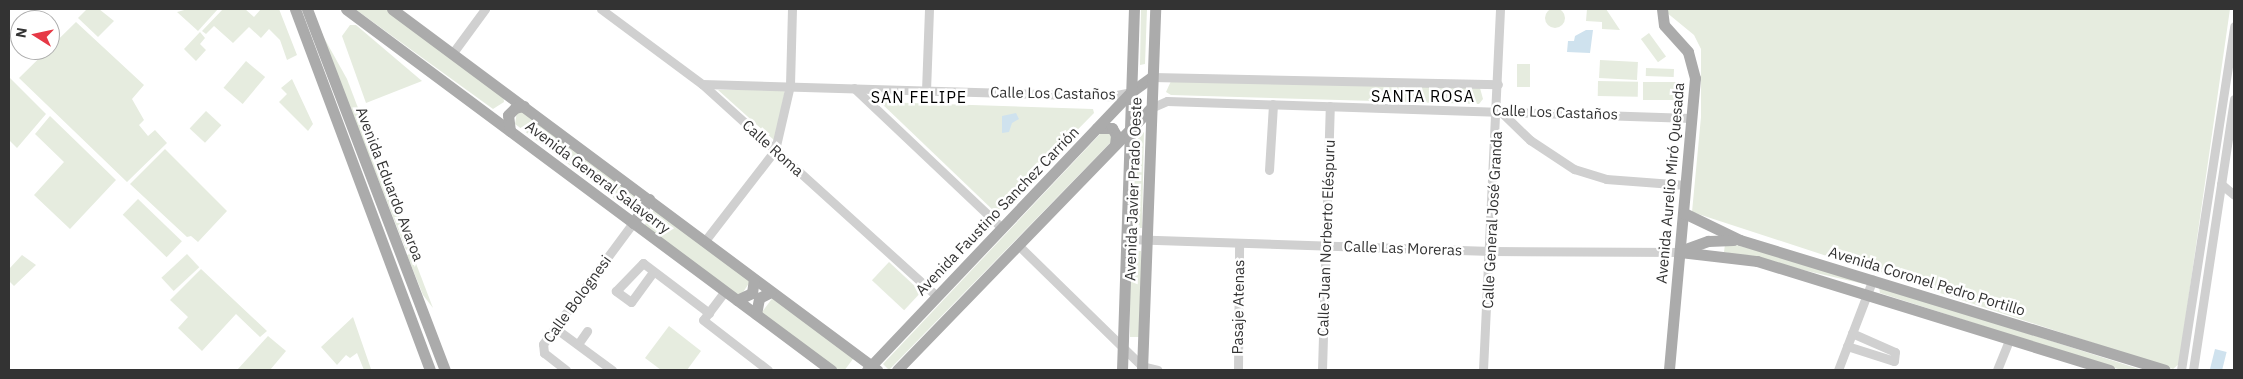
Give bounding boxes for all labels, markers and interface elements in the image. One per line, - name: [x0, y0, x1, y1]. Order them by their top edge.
- north arrow: [10, 10, 60, 60]
- text: N: [11, 26, 31, 39]
- street label: Avenida Aurelio Miró Quesada: [1652, 82, 1688, 284]
- street label: Calle Los Castaños: [990, 83, 1116, 103]
- district label: SANTA ROSA: [1370, 86, 1476, 106]
- district label: SAN FELIPE: [870, 87, 968, 107]
- street label: Avenida Javier Prado Oeste: [1121, 97, 1145, 281]
- street label: Calle Los Castaños: [1492, 101, 1618, 123]
- street label: Avenida Eduardo Avaroa: [352, 104, 428, 264]
- street label: Calle Roma: [739, 116, 807, 180]
- street label: Avenida General Salaverry: [522, 117, 674, 237]
- street label: Avenida Faustino Sanchez Carrión: [912, 123, 1082, 299]
- street label: Calle General José Granda: [1478, 131, 1506, 309]
- street label: Calle Juan Norberto Eléspuru: [1314, 139, 1338, 337]
- street label: Calle Las Moreras: [1343, 237, 1463, 259]
- street label: Avenida Coronel Pedro Portillo: [1827, 242, 2027, 320]
- street label: Calle Bolognesi: [539, 252, 615, 346]
- street label: Pasaje Atenas: [1228, 260, 1248, 354]

